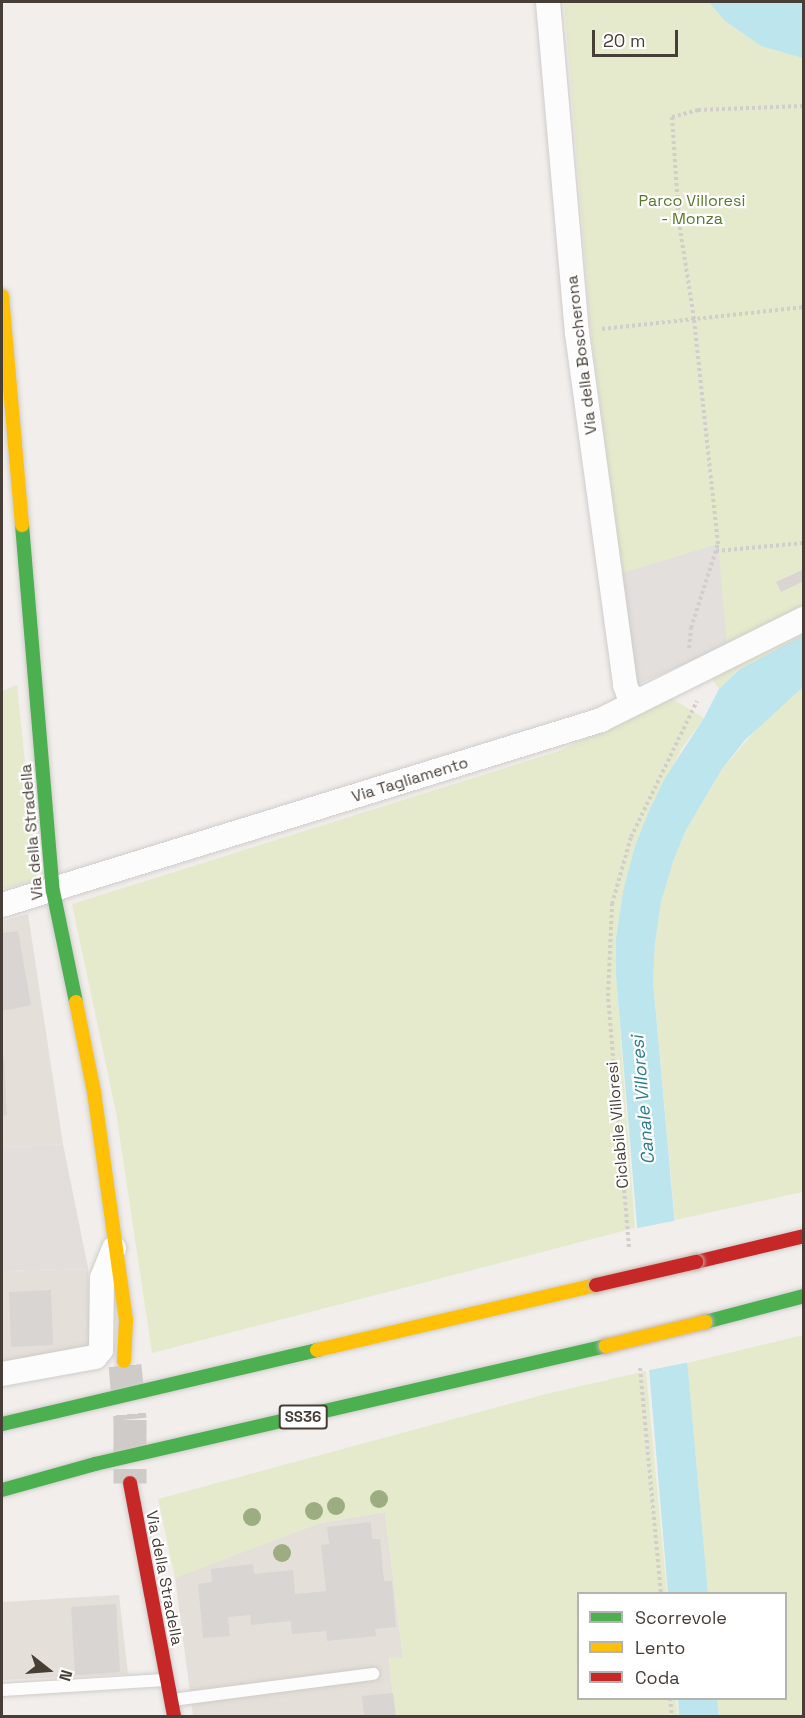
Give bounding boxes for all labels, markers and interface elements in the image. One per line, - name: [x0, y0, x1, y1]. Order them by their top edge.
- scale bar: [595, 18, 680, 56]
- text: 20 m: [603, 29, 646, 52]
- park label: Parco Villoresi - Monza: [638, 191, 746, 229]
- street label: Via della Boscherona: [563, 274, 601, 436]
- street label: Via Tagliamento: [349, 753, 471, 807]
- street label: Via della Stradella: [16, 763, 48, 901]
- water label: Canale Villoresi: [627, 1035, 659, 1165]
- street label: Ciclabile Villoresi: [603, 1061, 633, 1189]
- road number: SS36: [278, 1405, 328, 1429]
- street label: Via della Stradella: [142, 1509, 186, 1647]
- legend: [577, 1592, 787, 1700]
- text: Scorrevole: [635, 1606, 727, 1629]
- text: Lento: [635, 1636, 685, 1659]
- north arrow: [18, 1640, 78, 1700]
- text: Coda: [635, 1666, 680, 1689]
- text: N: [54, 1667, 77, 1684]

